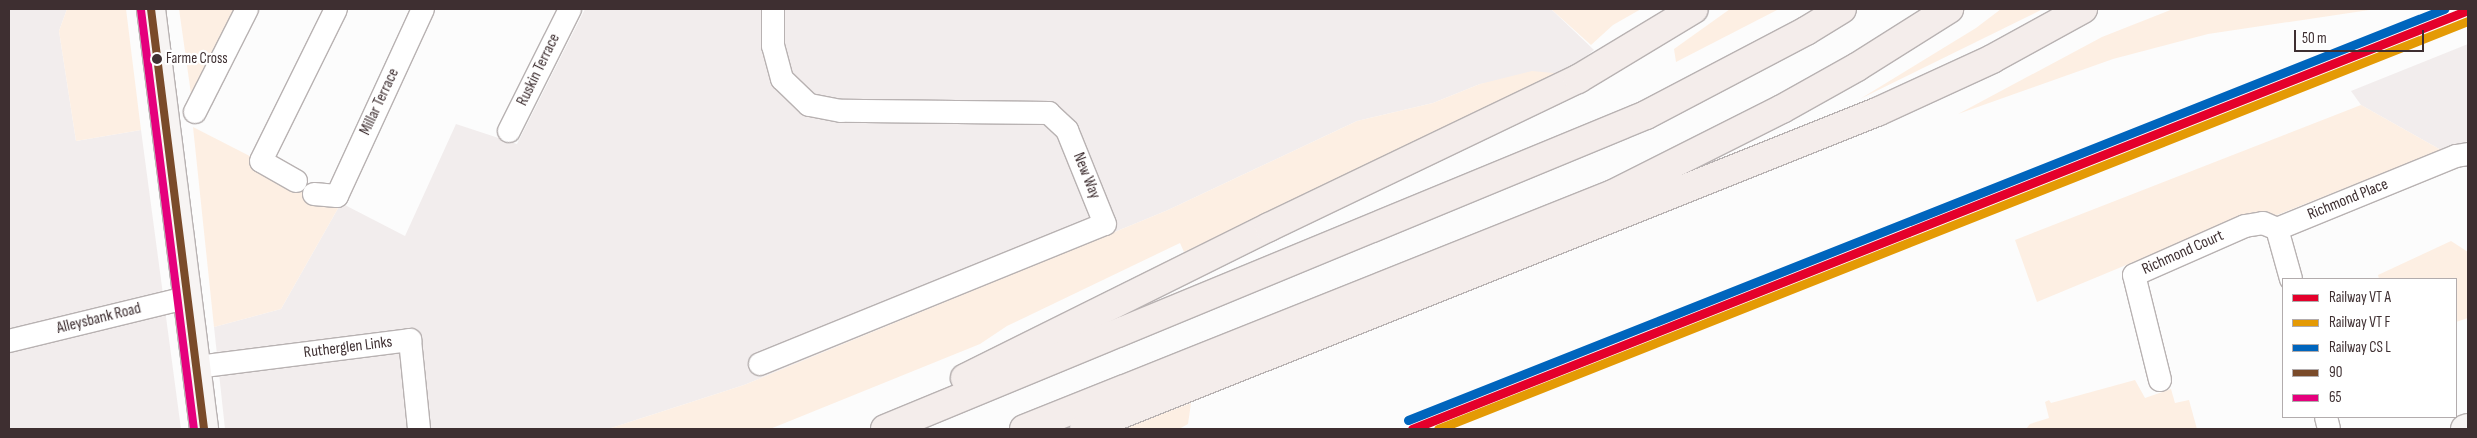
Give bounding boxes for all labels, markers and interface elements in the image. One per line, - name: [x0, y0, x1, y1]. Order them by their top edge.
- scale bar: [2297, 20, 2427, 52]
- text: 50 m: [2302, 29, 2327, 48]
- street label: Ruskin Terrace: [513, 31, 565, 109]
- place label: Farme Cross: [166, 50, 228, 68]
- marker: Farme Cross: [152, 54, 162, 64]
- street label: Millar Terrace: [356, 66, 404, 138]
- street label: New Way: [1068, 150, 1104, 202]
- street label: Richmond Place: [2305, 175, 2391, 225]
- street label: Richmond Court: [2139, 226, 2227, 280]
- legend: [2282, 278, 2457, 418]
- text: Railway VT A: [2329, 288, 2391, 307]
- street label: Alleysbank Road: [55, 299, 143, 339]
- text: Railway VT F: [2329, 313, 2390, 332]
- street label: Rutherglen Links: [303, 333, 393, 363]
- text: Railway CS L: [2329, 338, 2391, 357]
- text: 90: [2329, 363, 2342, 382]
- text: 65: [2329, 388, 2342, 407]

